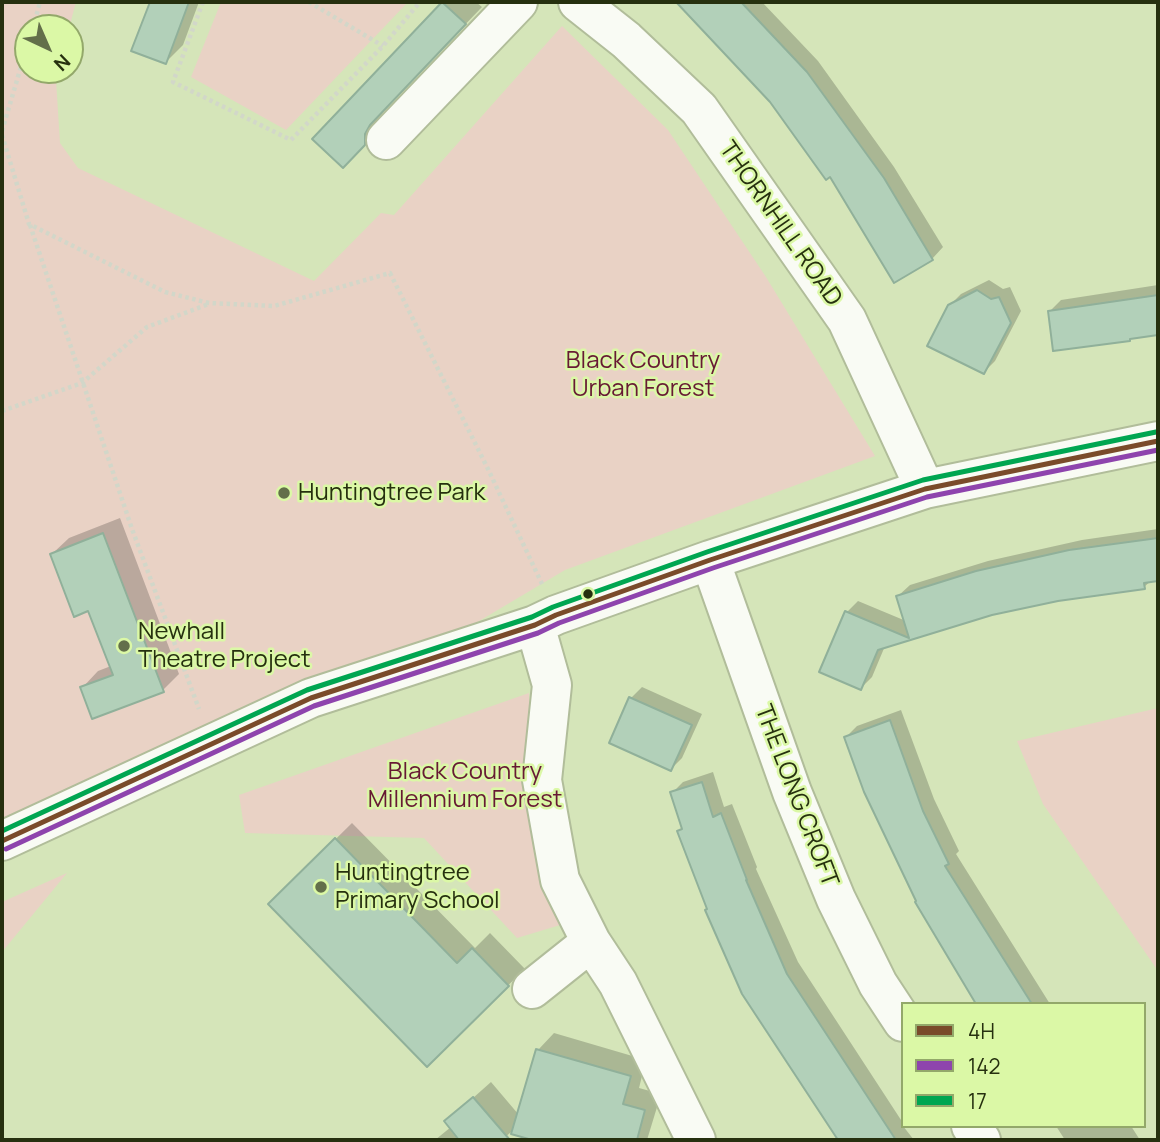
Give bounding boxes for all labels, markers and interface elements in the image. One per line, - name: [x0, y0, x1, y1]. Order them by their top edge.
- north arrow: [14, 14, 84, 84]
- text: N: [48, 49, 76, 77]
- street label: THORNHILL ROAD: [712, 136, 848, 312]
- park label: Black Country Urban Forest: [566, 347, 720, 403]
- place label: Huntingtree Park: [298, 479, 485, 507]
- marker: Huntingtree Park: [276, 485, 292, 501]
- unlabelled marker: [581, 587, 595, 601]
- place label: Newhall Theatre Project: [138, 618, 311, 674]
- marker: Newhall Theatre Project: [116, 638, 132, 654]
- street label: THE LONG CROFT: [748, 701, 844, 891]
- park label: Black Country Millennium Forest: [368, 758, 562, 814]
- place label: Huntingtree Primary School: [335, 859, 500, 915]
- marker: Huntingtree Primary School: [313, 879, 329, 895]
- legend: [901, 1002, 1146, 1128]
- text: 4H: [968, 1017, 995, 1045]
- text: 142: [968, 1052, 1001, 1080]
- text: 17: [968, 1087, 987, 1115]

